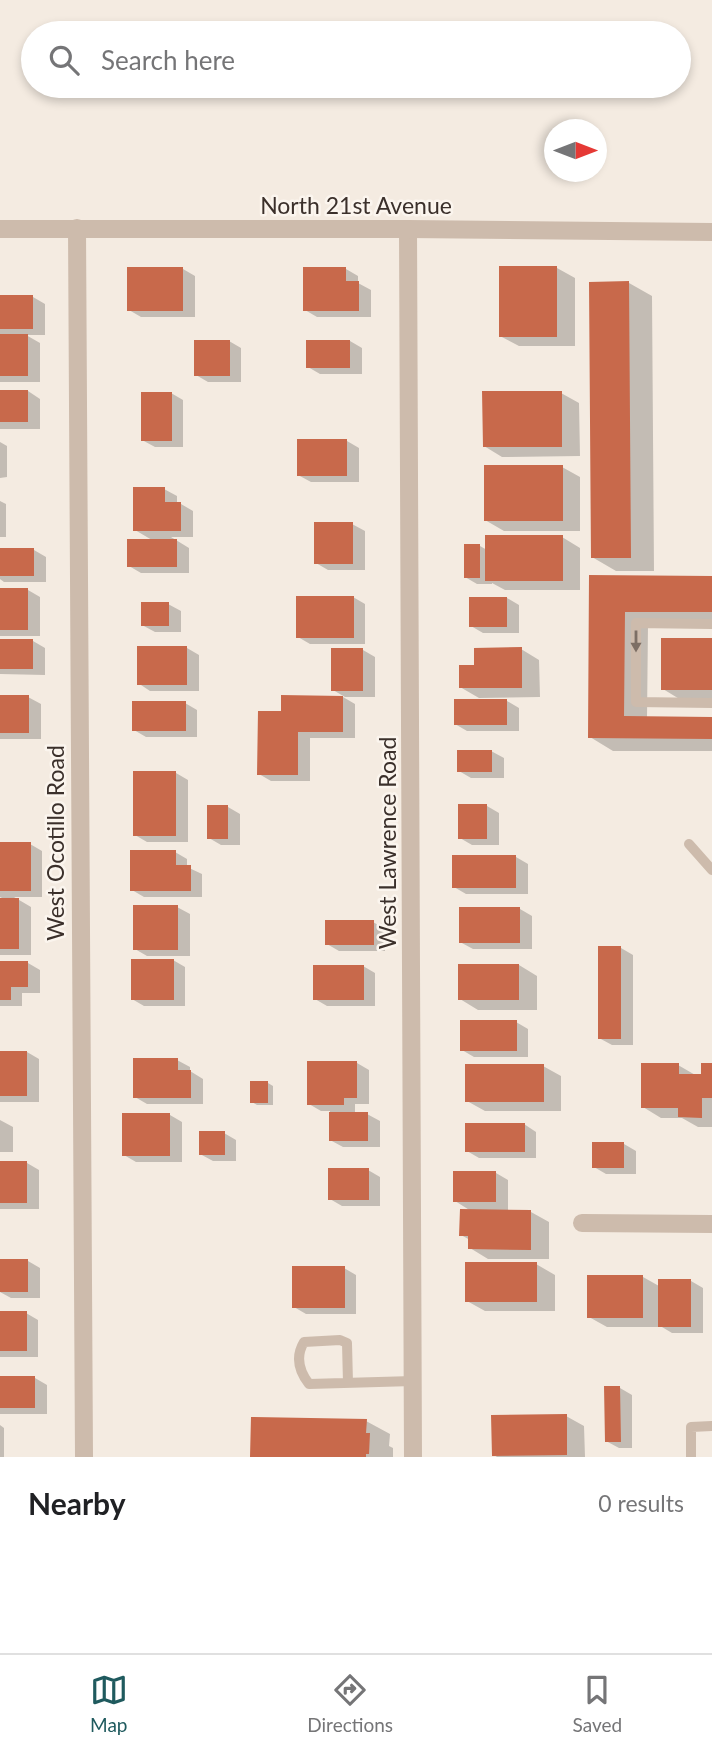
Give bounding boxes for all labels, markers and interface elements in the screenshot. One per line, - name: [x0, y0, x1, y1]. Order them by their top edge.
- search box: [21, 21, 691, 98]
- icon: search: [45, 41, 83, 79]
- text: Search here: [101, 44, 235, 76]
- north arrow: [544, 119, 607, 182]
- street label: North 21st Avenue: [260, 191, 452, 219]
- one-way arrow: [630, 630, 642, 652]
- street label: West Lawrence Road: [373, 737, 401, 949]
- street label: West Ocotillo Road: [41, 745, 69, 941]
- text: Nearby: [28, 1485, 126, 1521]
- text: 0 results: [598, 1489, 684, 1517]
- tab: Map: [90, 1671, 128, 1736]
- tab: Directions: [307, 1671, 393, 1736]
- tab: Saved: [573, 1671, 622, 1736]

